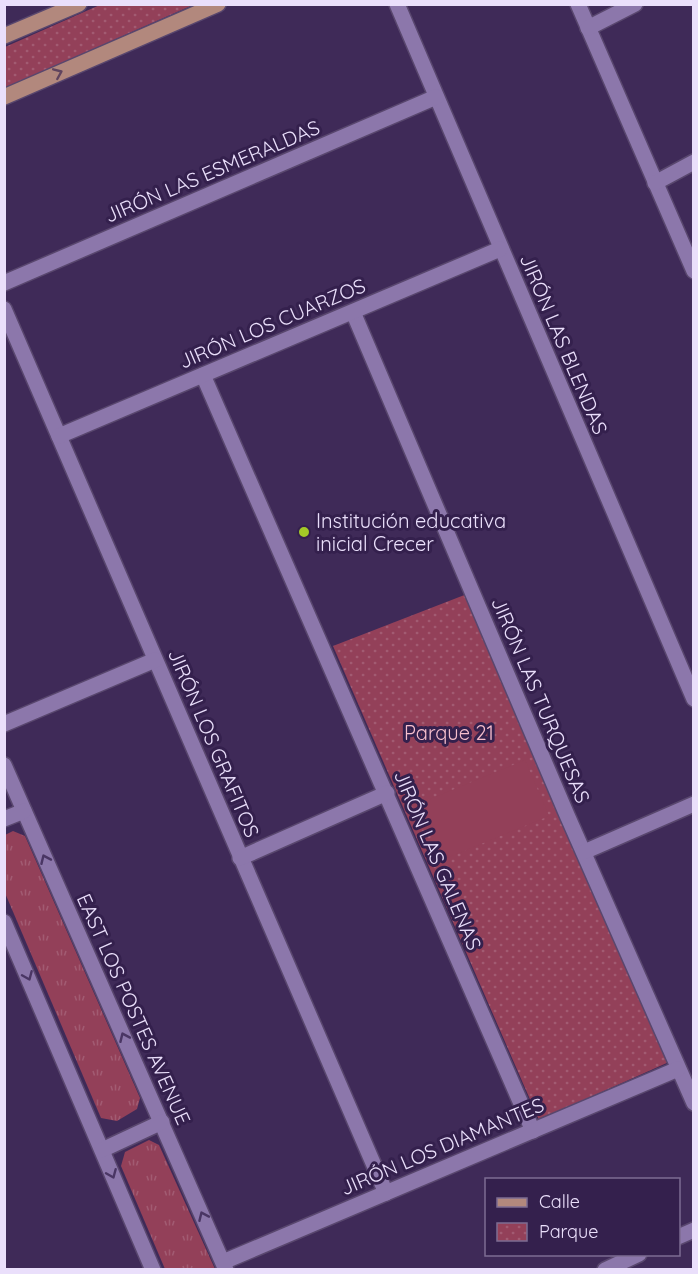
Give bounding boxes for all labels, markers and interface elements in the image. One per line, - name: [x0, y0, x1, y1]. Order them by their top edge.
- one-way arrow: [52, 69, 63, 81]
- street label: JIRÓN LAS ESMERALDAS: [101, 114, 323, 228]
- street label: JIRÓN LAS BLENDAS: [515, 250, 613, 438]
- street label: JIRÓN LOS CUARZOS: [175, 272, 369, 374]
- place label: Institución educativa inicial Crecer: [316, 508, 506, 556]
- marker: Institución educativa inicial Crecer: [297, 525, 311, 539]
- street label: JIRÓN LAS TURQUESAS: [486, 593, 596, 807]
- street label: JIRÓN LOS GRAFITOS: [163, 645, 265, 841]
- park label: Parque 21: [404, 720, 494, 745]
- street label: JIRÓN LAS GALENAS: [389, 766, 487, 954]
- one-way arrow: [40, 855, 52, 866]
- street label: EAST LOS POSTES AVENUE: [72, 890, 196, 1128]
- one-way arrow: [20, 969, 32, 980]
- one-way arrow: [120, 1033, 132, 1044]
- street label: JIRÓN LOS DIAMANTES: [336, 1092, 548, 1200]
- one-way arrow: [105, 1168, 117, 1179]
- legend: [485, 1178, 680, 1256]
- text: Calle: [539, 1190, 580, 1213]
- one-way arrow: [198, 1211, 210, 1222]
- text: Parque: [539, 1220, 598, 1243]

